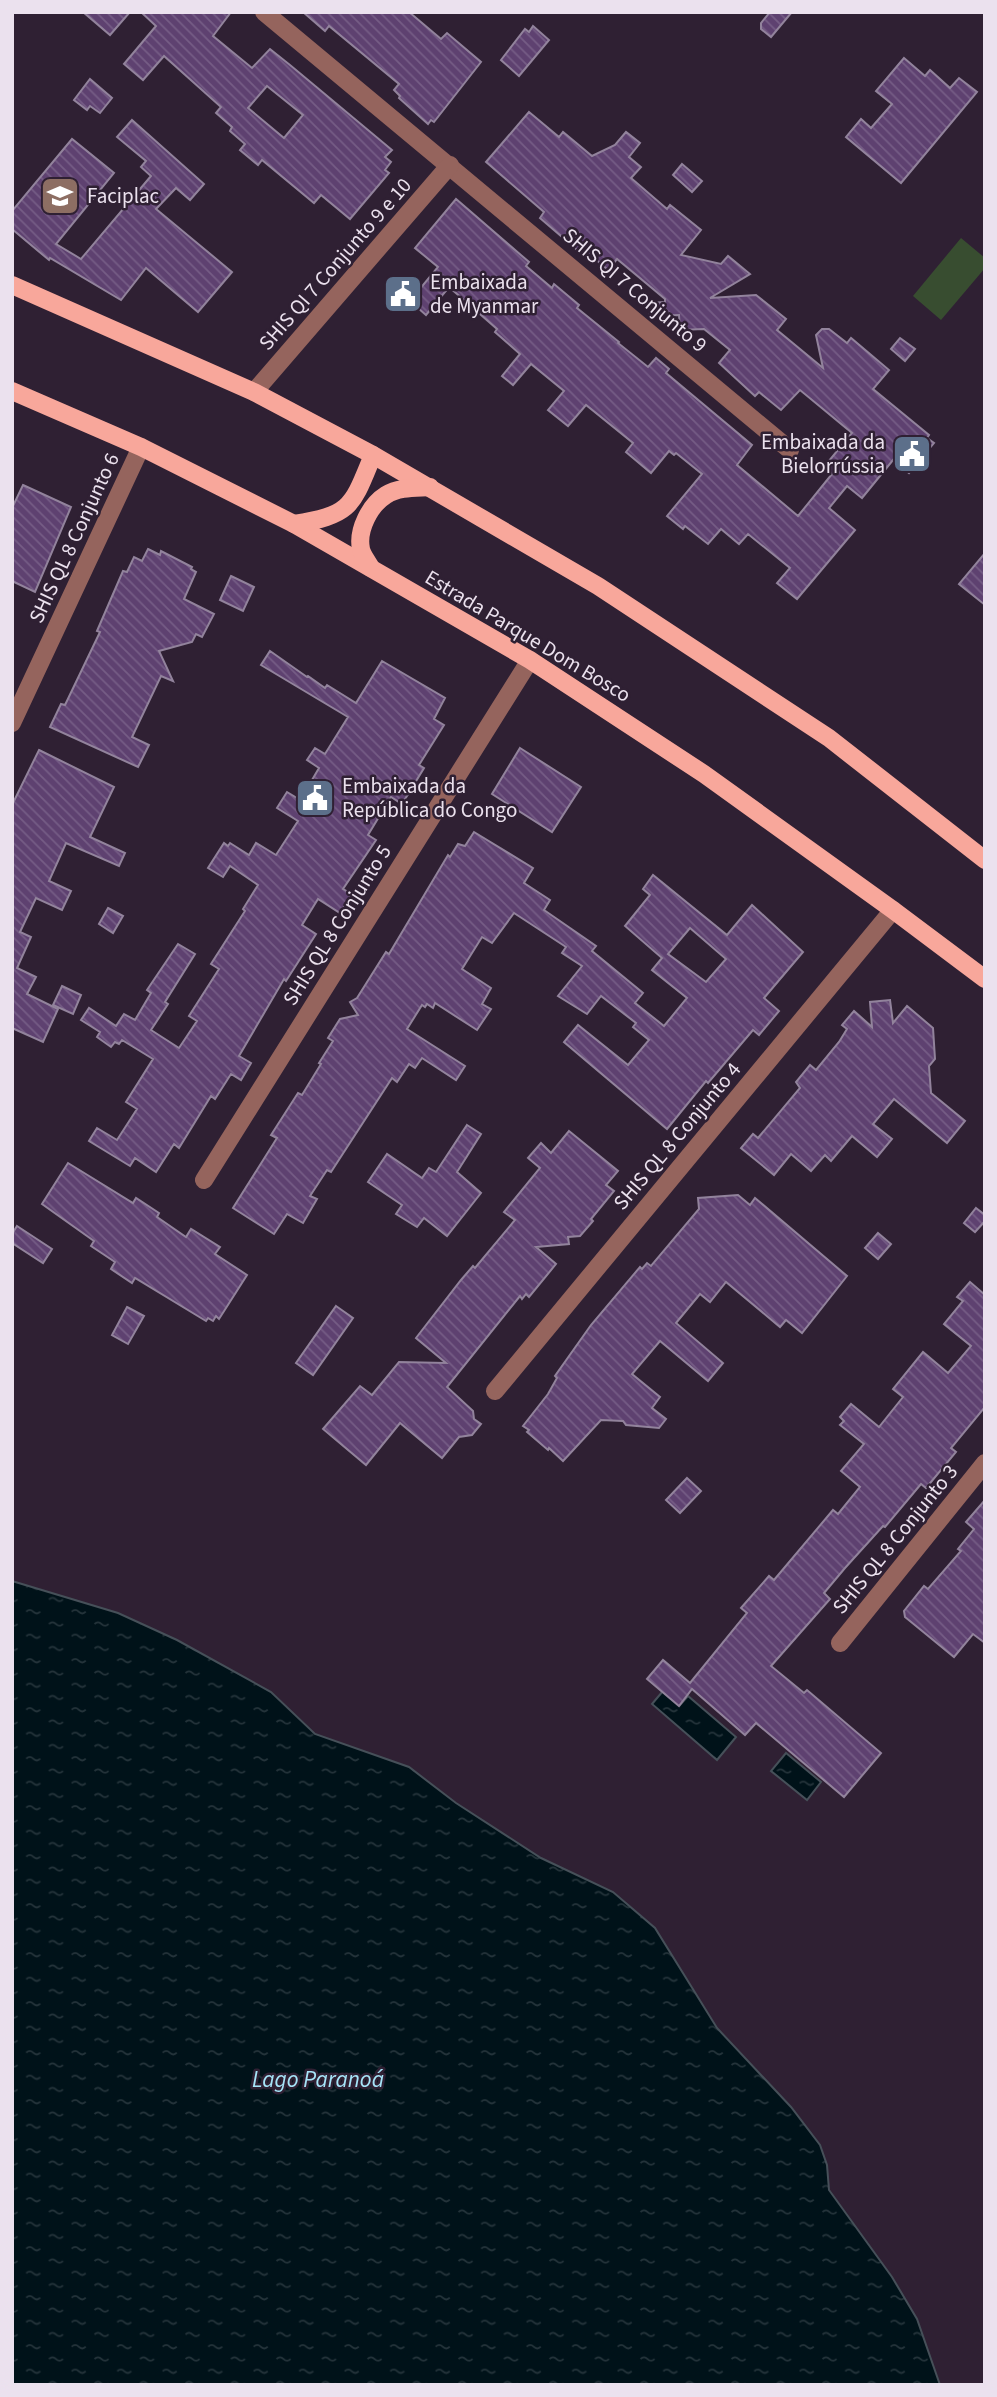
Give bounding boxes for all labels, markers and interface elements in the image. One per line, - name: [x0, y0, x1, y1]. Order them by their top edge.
- street label: SHIS QI 7 Conjunto 9 e 10: [252, 171, 418, 357]
- school or university icon: Faciplac: [39, 175, 81, 217]
- place label: Faciplac: [87, 181, 160, 211]
- street label: SHIS QI 7 Conjunto 9: [556, 221, 714, 359]
- place label: Embaixada de Myanmar: [430, 267, 539, 321]
- public building icon: Embaixada de Myanmar: [382, 273, 424, 315]
- place label: Embaixada da Bielorrússia: [761, 427, 885, 481]
- public building icon: Embaixada da Bielorrússia: [891, 433, 933, 475]
- street label: SHIS QL 8 Conjunto 6: [21, 448, 127, 628]
- street label: Estrada Parque Dom Bosco: [419, 562, 637, 710]
- place label: Embaixada da República do Congo: [342, 771, 517, 825]
- public building icon: Embaixada da República do Congo: [294, 777, 336, 819]
- street label: SHIS QL 8 Conjunto 5: [275, 839, 399, 1011]
- street label: SHIS QL 8 Conjunto 4: [606, 1056, 748, 1216]
- street label: SHIS QL 8 Conjunto 3: [825, 1458, 965, 1620]
- water label: Lago Paranoá: [252, 2063, 384, 2096]

